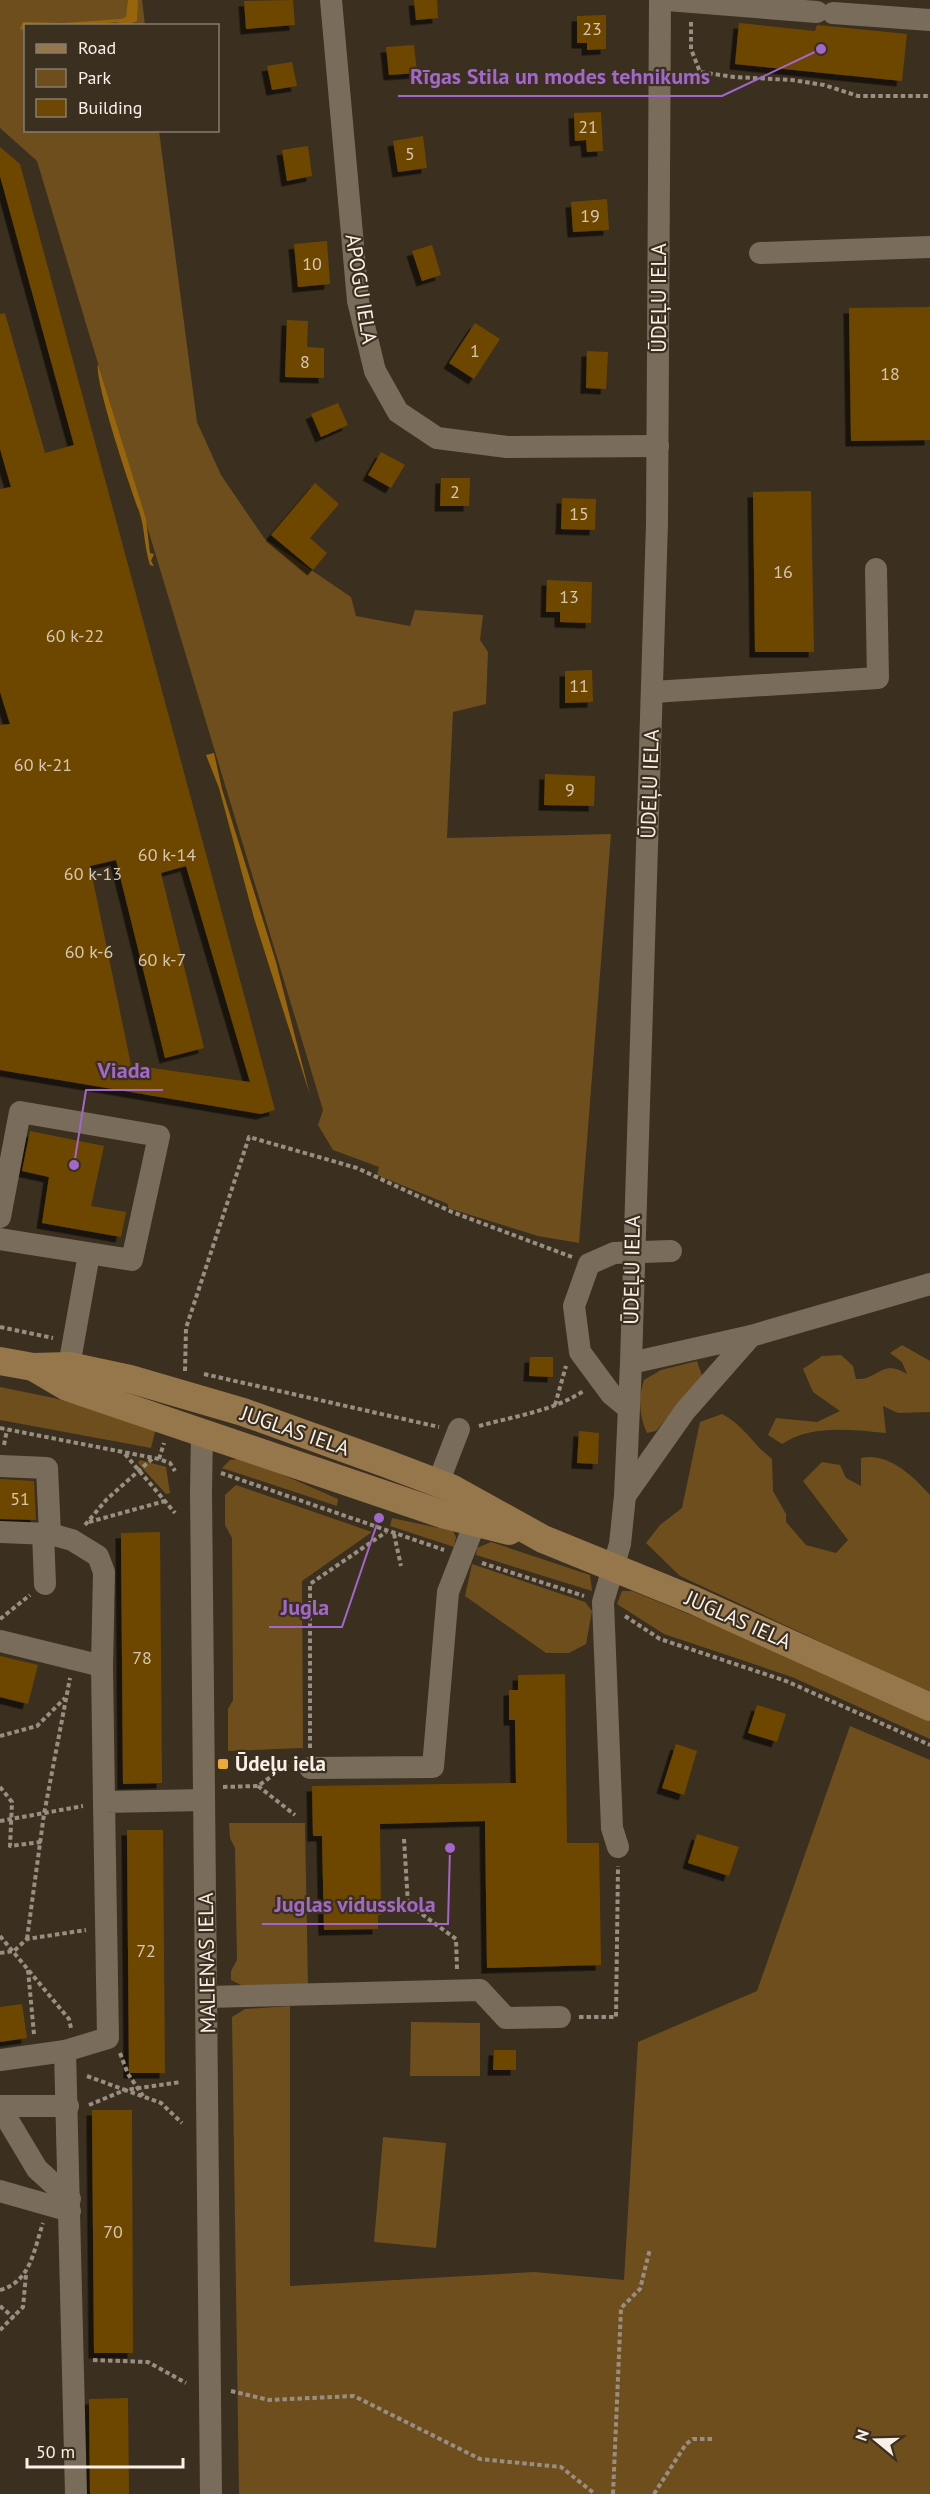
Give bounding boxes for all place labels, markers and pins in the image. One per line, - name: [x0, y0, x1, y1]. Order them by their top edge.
- callout: Rīgas Stila un modes tehnikums: [398, 56, 722, 96]
- callout: Viada: [86, 1050, 163, 1090]
- callout: Jugla: [269, 1587, 342, 1627]
- place label: Ūdeļu iela: [235, 1750, 326, 1777]
- marker: Ūdeļu iela: [216, 1757, 230, 1771]
- callout: Juglas vidusskola: [262, 1884, 448, 1924]

